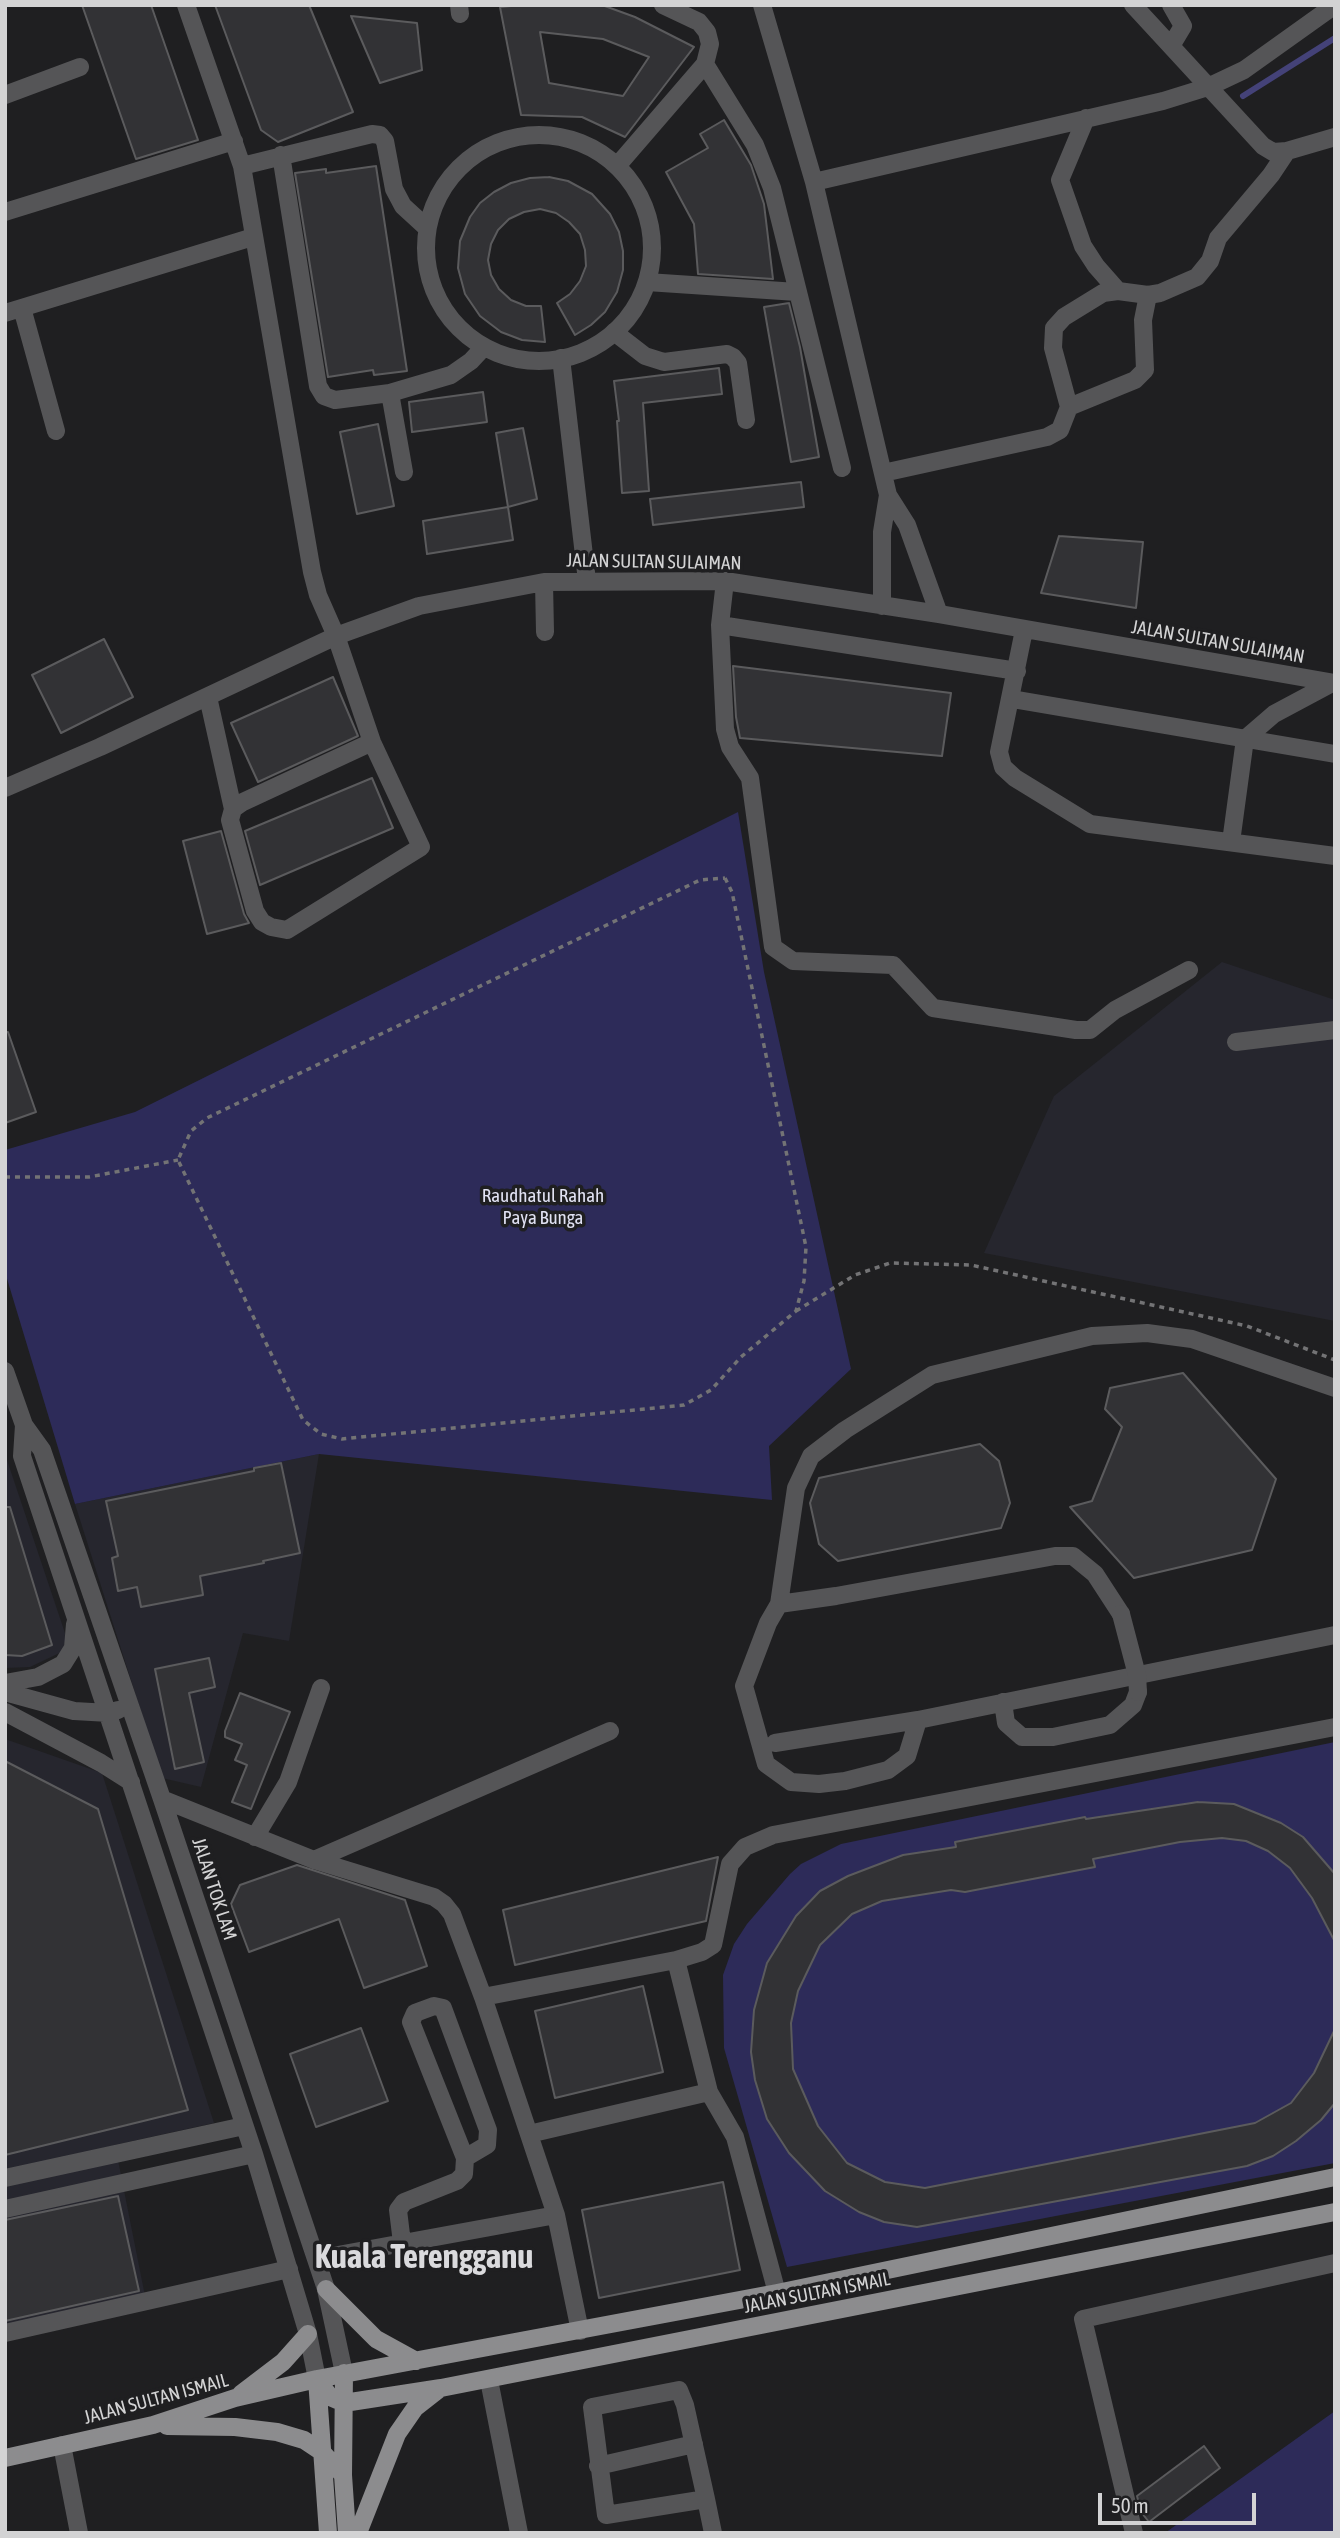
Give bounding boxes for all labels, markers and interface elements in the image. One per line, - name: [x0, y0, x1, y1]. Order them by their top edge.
- street label: JALAN SULTAN SULAIMAN: [566, 549, 742, 575]
- street label: JALAN SULTAN SULAIMAN: [1130, 616, 1306, 668]
- park label: Raudhatul Rahah Paya Bunga: [482, 1185, 604, 1229]
- street label: JALAN TOK LAM: [187, 1835, 241, 1943]
- district label: Kuala Terengganu: [315, 2238, 533, 2278]
- street label: JALAN SULTAN ISMAIL: [742, 2268, 892, 2318]
- street label: JALAN SULTAN ISMAIL: [81, 2369, 231, 2429]
- scale bar: [1102, 2478, 1260, 2522]
- text: 50 m: [1111, 2493, 1149, 2517]

